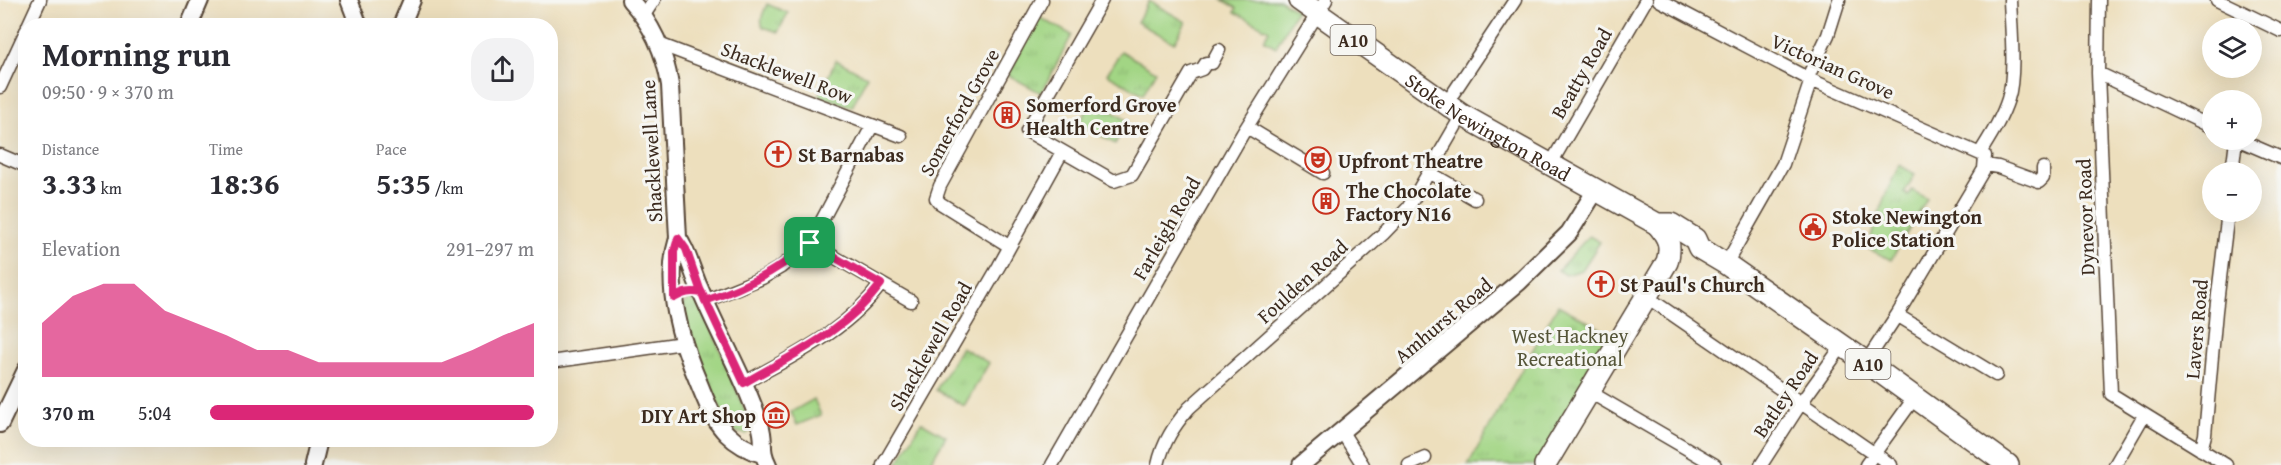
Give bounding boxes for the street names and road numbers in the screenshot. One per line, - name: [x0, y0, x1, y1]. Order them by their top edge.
- street label: Beatty Road: [1543, 22, 1619, 124]
- road number: A10: [1330, 25, 1376, 55]
- street label: Victorian Grove: [1767, 26, 1899, 106]
- street label: Shacklewell Row: [717, 34, 858, 111]
- street label: Somerford Grove: [912, 43, 1006, 181]
- street label: Stoke Newington Road: [1400, 65, 1577, 188]
- street label: Shacklewell Lane: [633, 79, 669, 223]
- street label: Dynevor Road: [2068, 158, 2102, 276]
- street label: Farleigh Road: [1125, 171, 1207, 285]
- street label: Foulden Road: [1250, 232, 1354, 330]
- street label: Amhurst Road: [1388, 270, 1499, 370]
- street label: Shacklewell Road: [881, 276, 979, 416]
- street label: Lavers Road: [2177, 278, 2215, 380]
- street label: Batley Road: [1745, 345, 1825, 443]
- road number: A10: [1846, 349, 1890, 379]

